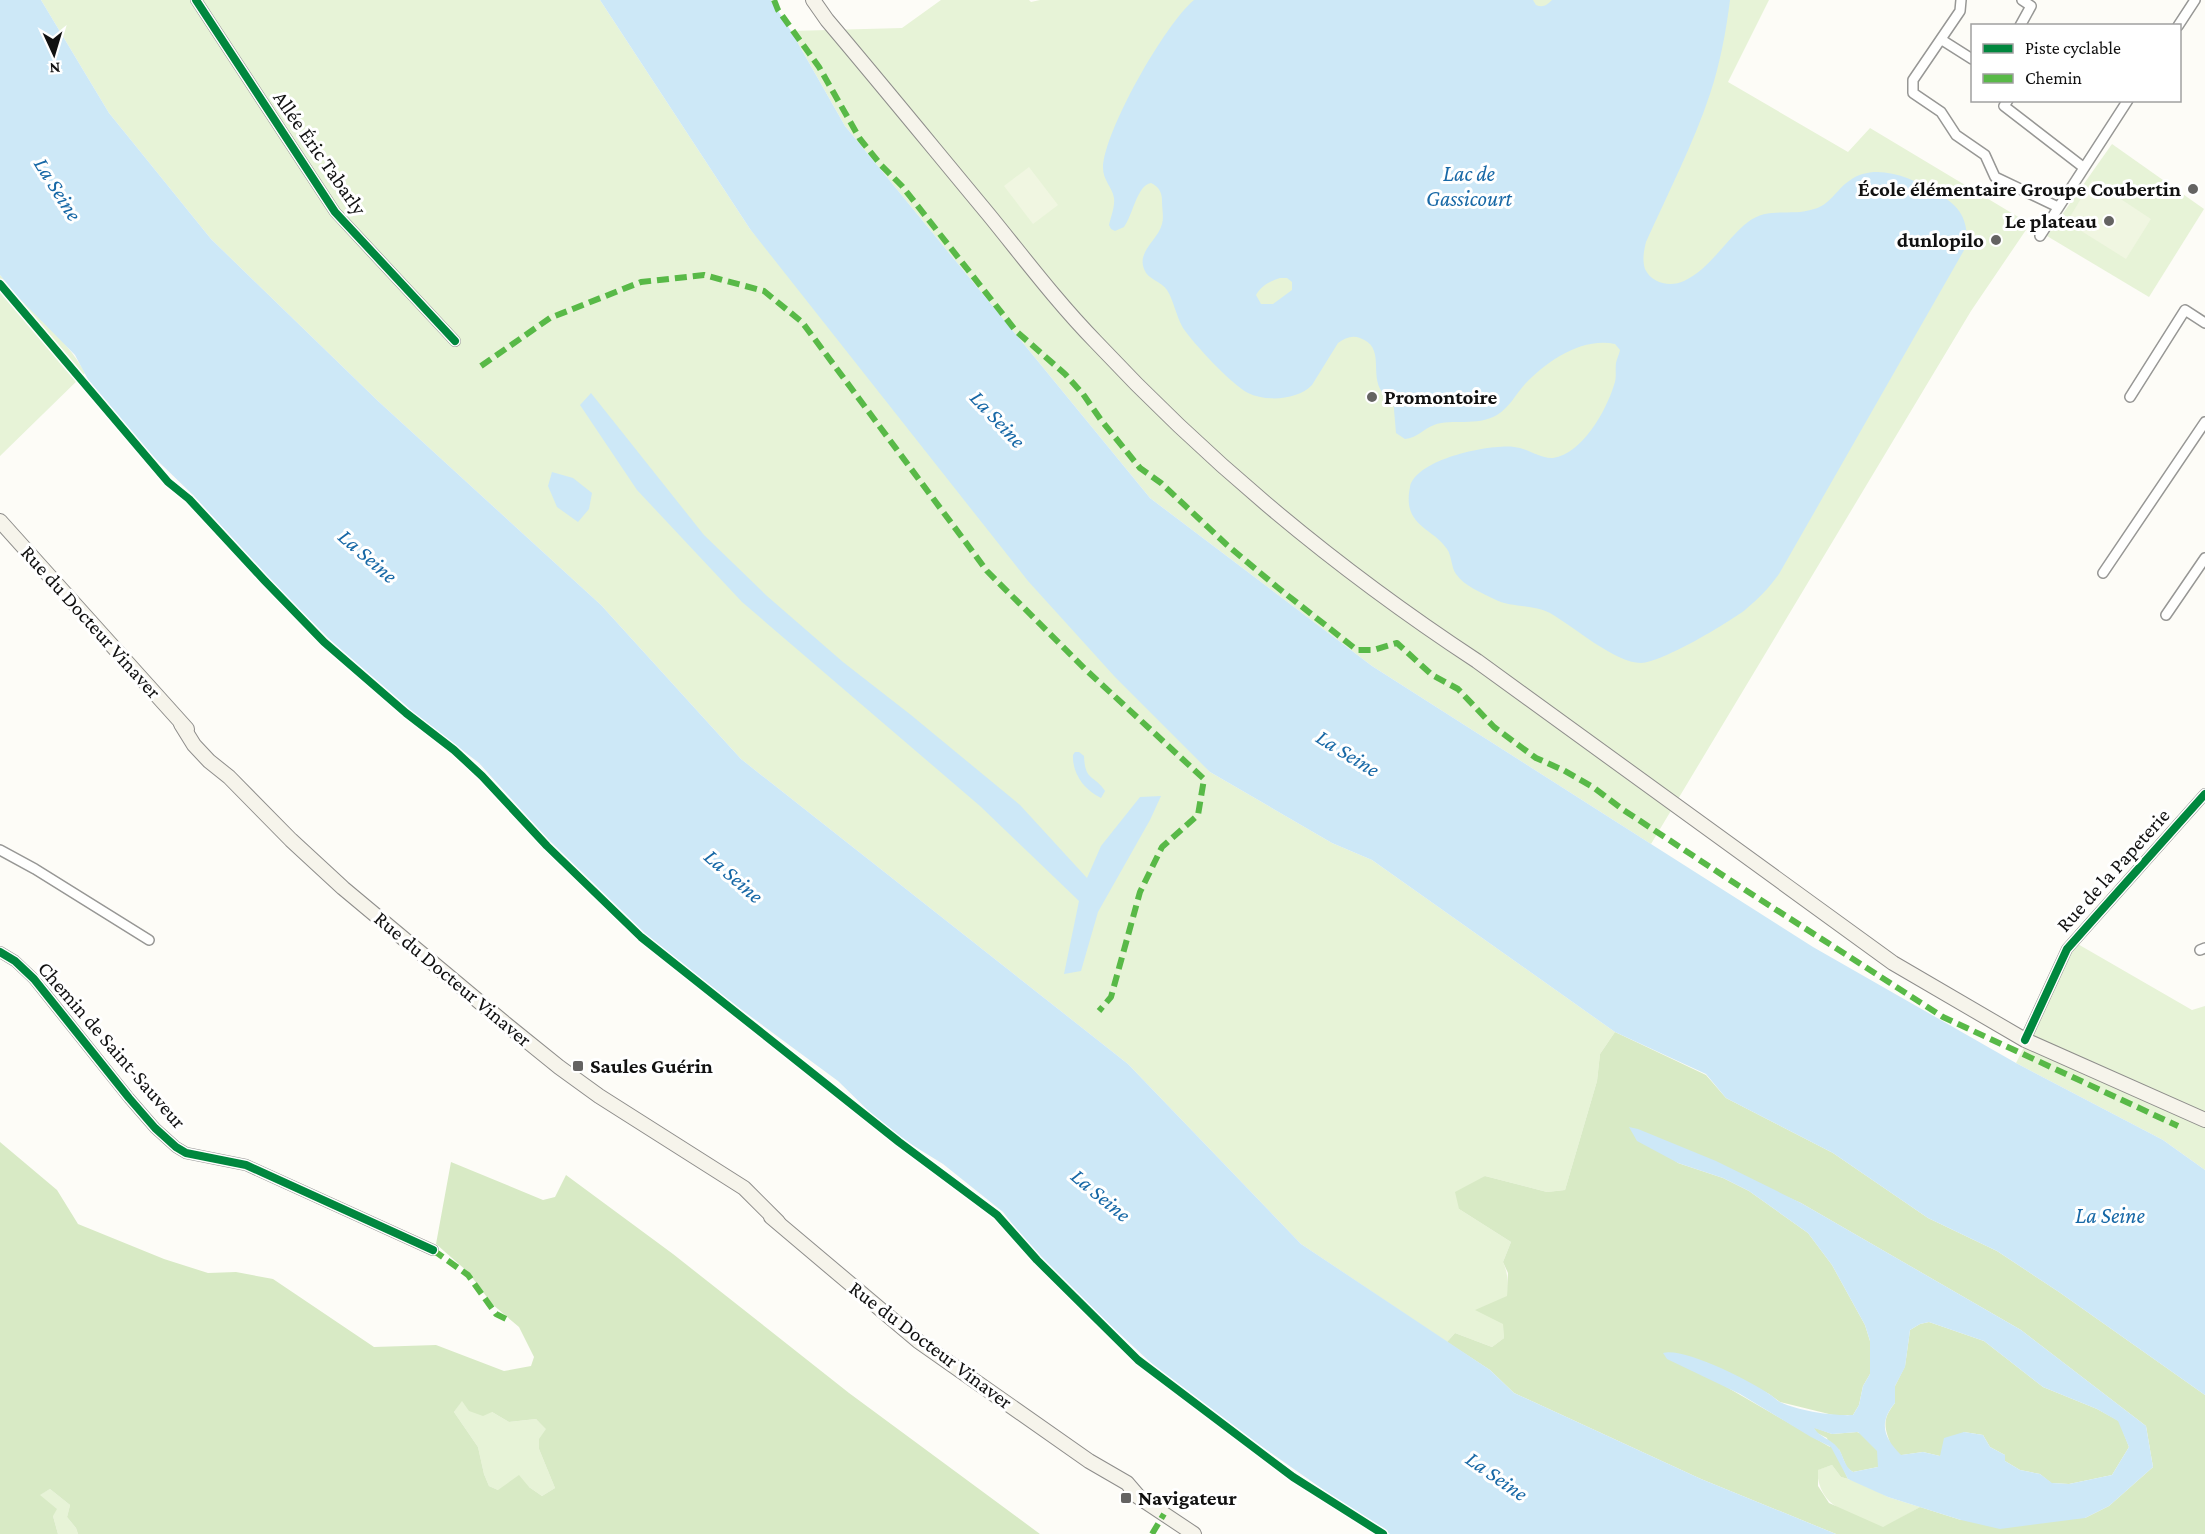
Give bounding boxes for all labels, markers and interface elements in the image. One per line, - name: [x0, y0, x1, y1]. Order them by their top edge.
- north arrow: [24, 24, 84, 84]
- legend: [1971, 24, 2181, 102]
- text: Piste cyclable: [2025, 38, 2121, 58]
- text: N: [49, 60, 61, 77]
- text: Chemin: [2025, 68, 2082, 88]
- street label: Allée Éric Tabarly: [268, 86, 372, 220]
- water label: La Seine: [29, 153, 87, 226]
- water label: Lac de Gassicourt: [1426, 161, 1513, 211]
- place label: École élémentaire Groupe Coubertin: [1858, 177, 2181, 201]
- marker: École élémentaire Groupe Coubertin: [2186, 182, 2200, 196]
- place label: Le plateau: [2005, 209, 2097, 233]
- marker: Le plateau: [2102, 214, 2116, 228]
- place label: dunlopilo: [1897, 228, 1984, 252]
- marker: dunlopilo: [1989, 233, 2003, 247]
- water label: La Seine: [965, 385, 1031, 453]
- place label: Promontoire: [1384, 385, 1497, 409]
- marker: Promontoire: [1365, 390, 1379, 404]
- water label: La Seine: [334, 524, 403, 589]
- street label: Rue du Docteur Vinaver: [16, 540, 166, 704]
- water label: La Seine: [1312, 724, 1385, 782]
- street label: Rue de la Papeterie: [2051, 803, 2175, 937]
- water label: La Seine: [700, 844, 769, 909]
- street label: Rue du Docteur Vinaver: [370, 906, 537, 1052]
- street label: Chemin de Saint-Sauveur: [33, 957, 191, 1134]
- place label: Saules Guérin: [590, 1054, 713, 1078]
- marker: Saules Guérin: [571, 1059, 585, 1073]
- water label: La Seine: [1066, 1163, 1136, 1227]
- water label: La Seine: [2075, 1203, 2145, 1228]
- street label: Rue du Docteur Vinaver: [845, 1276, 1018, 1414]
- water label: La Seine: [1461, 1446, 1533, 1507]
- place label: Navigateur: [1138, 1486, 1237, 1510]
- marker: Navigateur: [1119, 1491, 1133, 1505]

